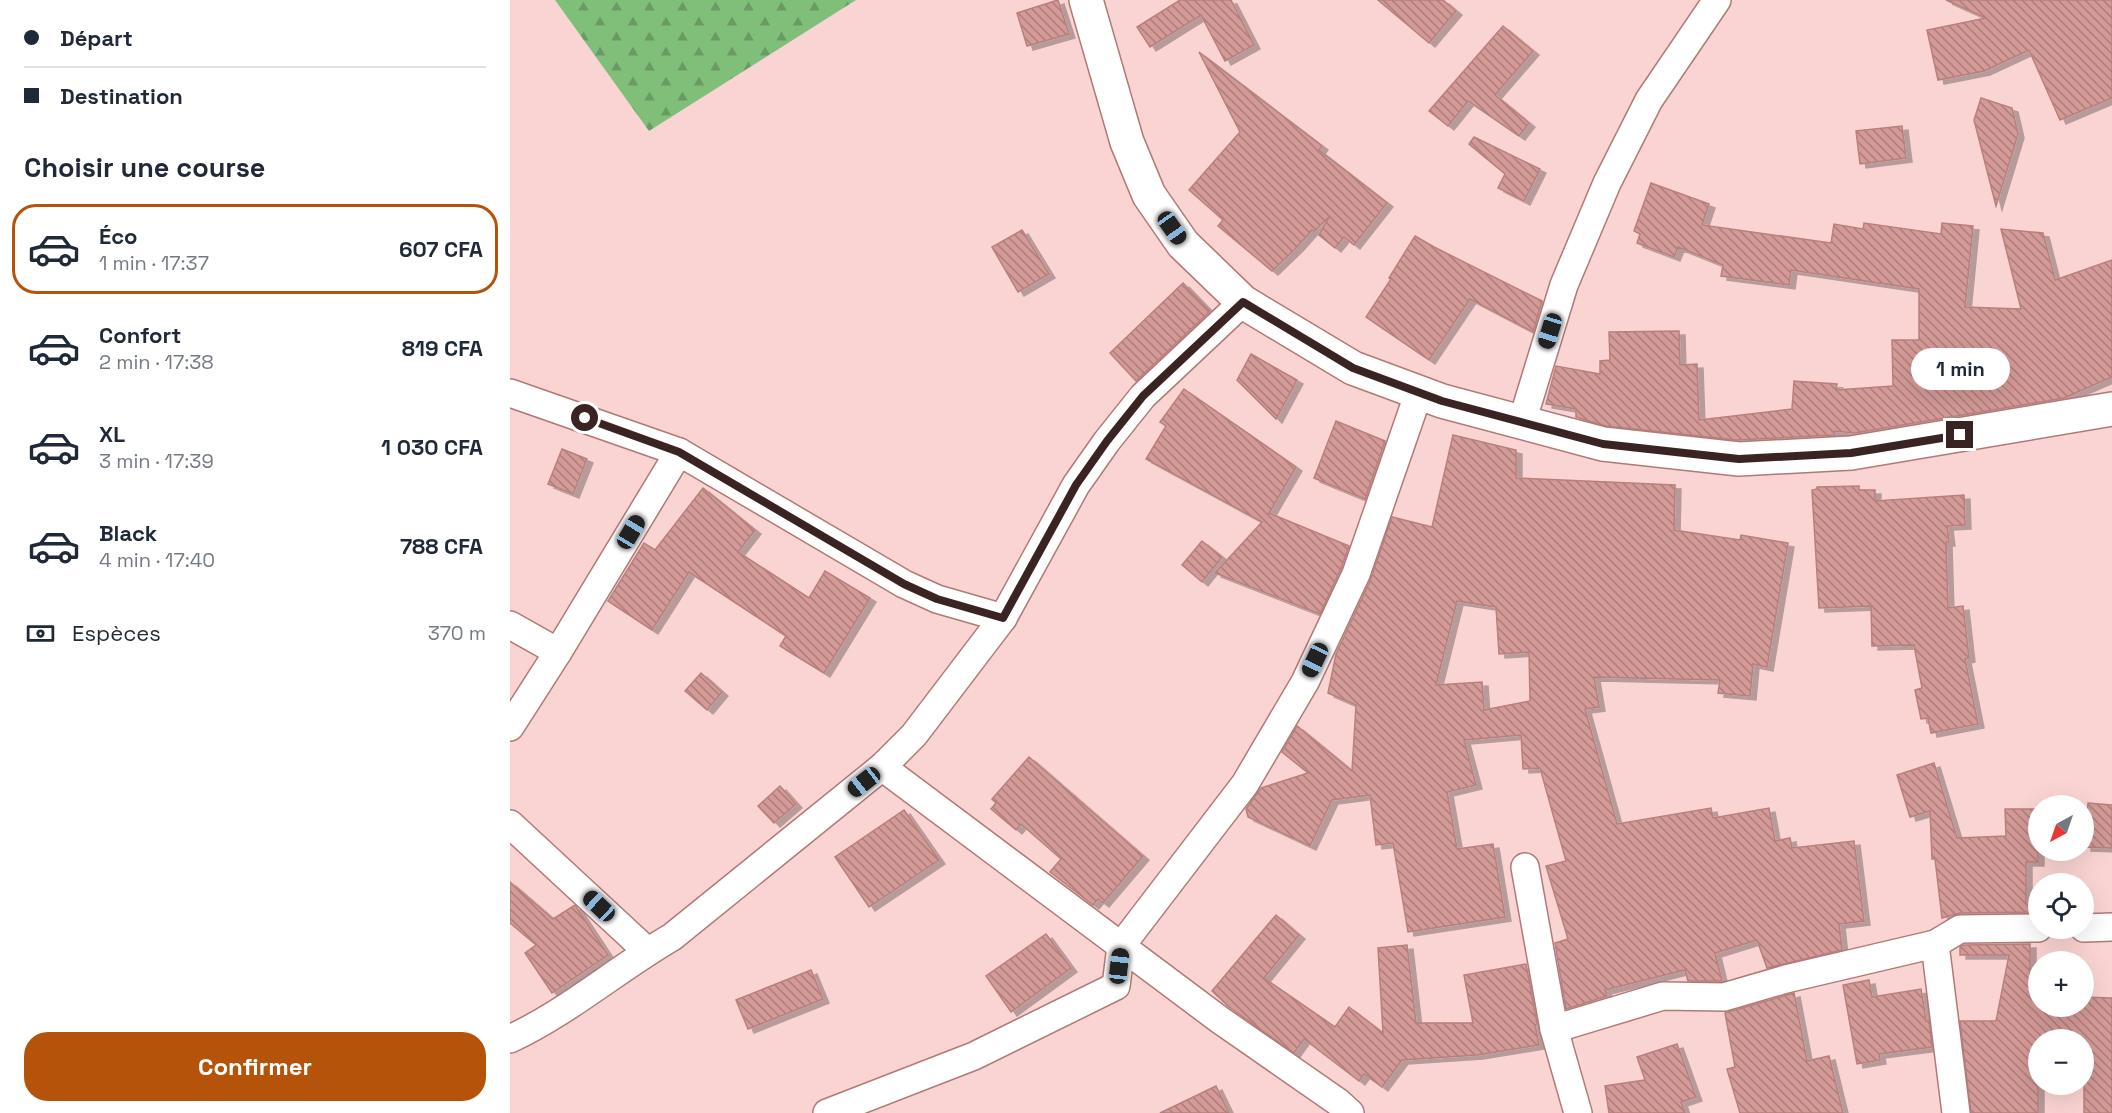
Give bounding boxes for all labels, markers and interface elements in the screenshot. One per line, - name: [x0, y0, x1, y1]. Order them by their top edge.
- text: Départ: [60, 24, 133, 52]
- text: Destination: [60, 82, 183, 110]
- text: Choisir une course: [24, 150, 265, 185]
- car: [1154, 208, 1190, 248]
- icon: car: [27, 222, 81, 276]
- text: Éco: [99, 222, 138, 250]
- text: 607 CFA: [399, 235, 483, 263]
- text: 1 min · 17:37: [99, 250, 209, 276]
- car: [1536, 311, 1564, 351]
- icon: car: [27, 321, 81, 375]
- text: Confort: [99, 321, 181, 349]
- text: 819 CFA: [402, 334, 483, 362]
- callout: 1 min: [1910, 348, 2010, 390]
- text: 2 min · 17:38: [99, 349, 214, 375]
- text: 1 min: [1936, 356, 1985, 382]
- route start: [571, 404, 598, 431]
- icon: car: [27, 420, 81, 474]
- text: XL: [99, 420, 125, 448]
- route end: [1946, 421, 1973, 448]
- text: 1 030 CFA: [381, 433, 483, 461]
- text: 3 min · 17:39: [99, 448, 214, 474]
- car: [614, 512, 648, 552]
- icon: car: [27, 519, 81, 573]
- text: Black: [99, 519, 157, 547]
- text: 788 CFA: [400, 532, 483, 560]
- text: 4 min · 17:40: [99, 547, 215, 573]
- icon: cash: [24, 617, 57, 650]
- text: Espèces: [72, 619, 161, 647]
- text: 370 m: [428, 620, 486, 646]
- car: [1299, 640, 1331, 680]
- car: [844, 764, 884, 800]
- north arrow: [2028, 795, 2094, 861]
- map controls: [2028, 795, 2094, 1095]
- button: locate: [2028, 873, 2094, 939]
- car: [580, 887, 618, 925]
- car: [1108, 947, 1130, 985]
- button: +: [2028, 951, 2094, 1017]
- button: −: [2028, 1029, 2094, 1095]
- button: Confirmer: [24, 1032, 486, 1101]

